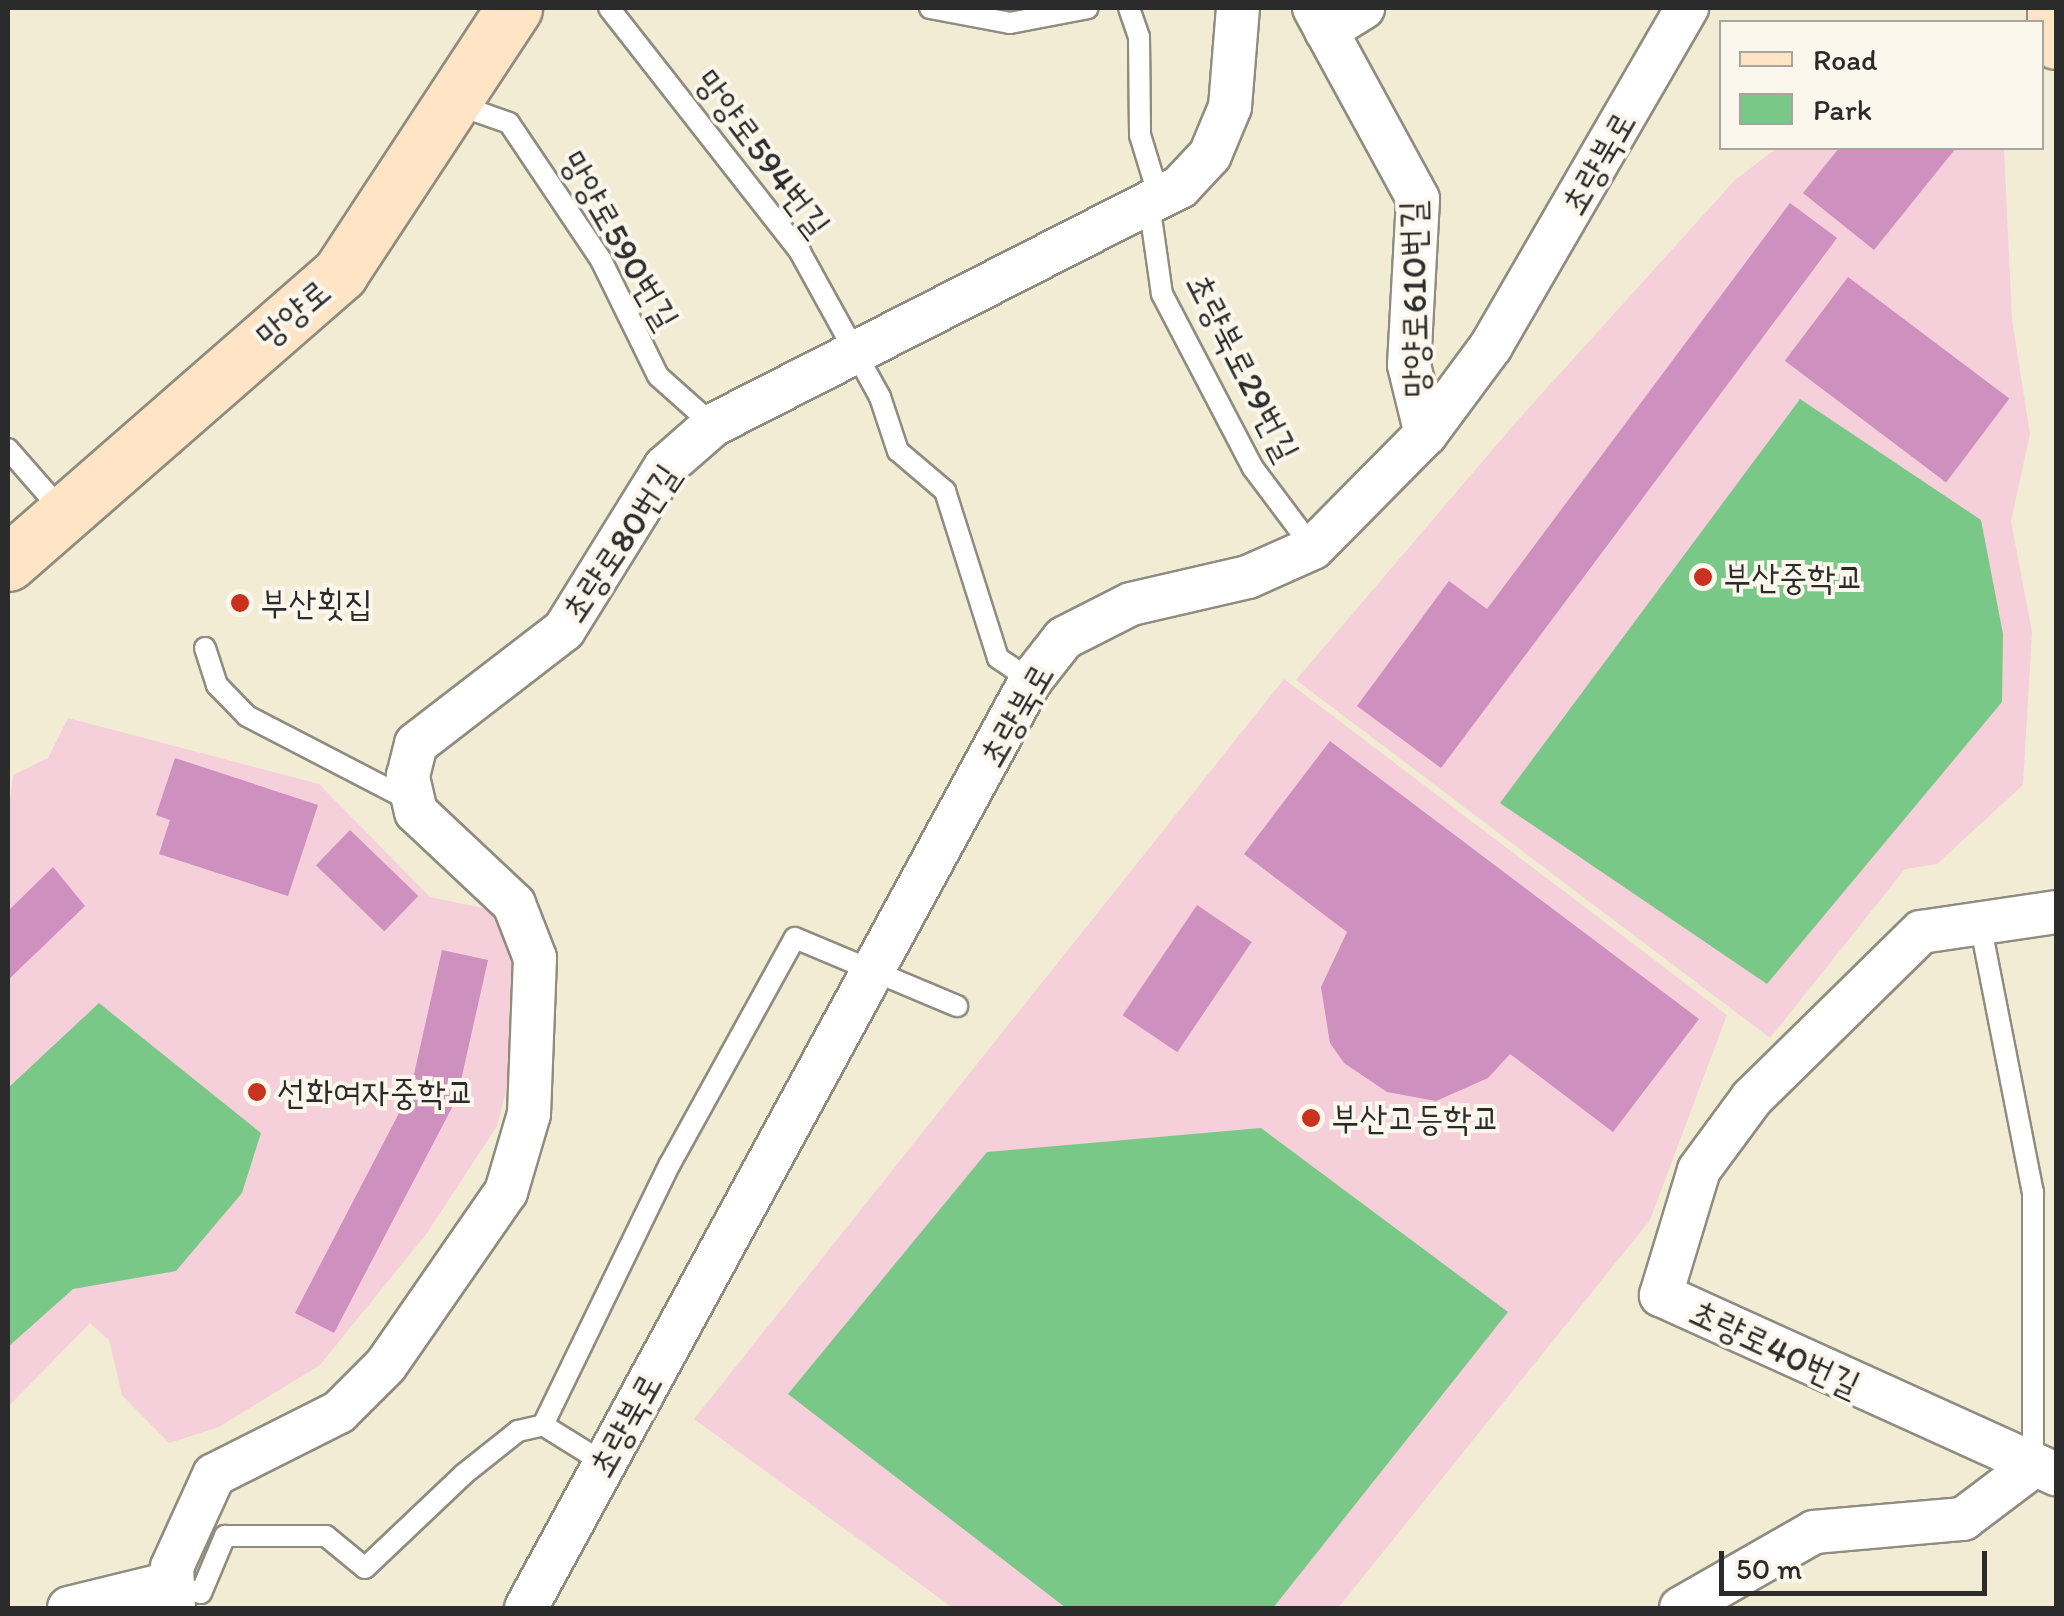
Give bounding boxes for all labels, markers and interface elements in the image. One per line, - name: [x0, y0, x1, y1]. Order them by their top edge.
- legend: [1719, 20, 2044, 150]
- text: Road: [1813, 41, 1878, 78]
- street label: 망양로594번길: [686, 61, 840, 245]
- text: Park: [1813, 91, 1872, 128]
- street label: 초량북로: [1552, 104, 1644, 222]
- street label: 망양로590번길: [552, 143, 688, 337]
- street label: 망양로610번길: [1391, 200, 1437, 398]
- street label: 초량북로29번길: [1178, 266, 1308, 468]
- street label: 망양로: [247, 270, 339, 356]
- street label: 초량로80번길: [552, 456, 688, 630]
- place label: 부산중학교: [1723, 556, 1864, 598]
- marker: 부산중학교: [1692, 566, 1714, 588]
- place label: 부산횟집: [260, 582, 373, 624]
- marker: 부산횟집: [229, 592, 251, 614]
- street label: 초량북로: [970, 656, 1062, 774]
- place label: 선화여자중학교: [277, 1071, 474, 1113]
- marker: 선화여자중학교: [246, 1081, 268, 1103]
- place label: 부산고등학교: [1331, 1097, 1500, 1139]
- marker: 부산고등학교: [1300, 1107, 1322, 1129]
- street label: 초량로40번길: [1683, 1290, 1867, 1406]
- street label: 초량북로: [579, 1366, 671, 1484]
- scale bar: [1724, 1531, 1992, 1593]
- text: 50 m: [1736, 1550, 1802, 1587]

